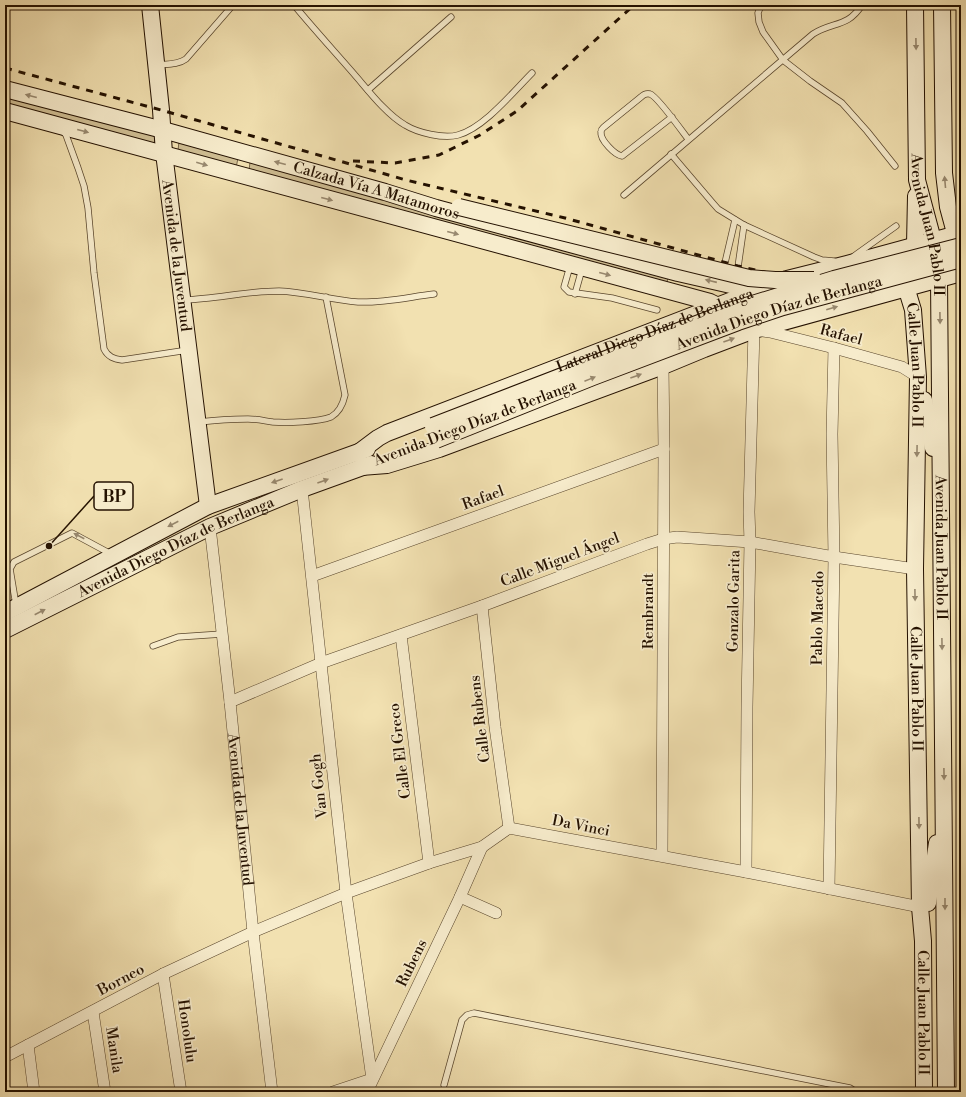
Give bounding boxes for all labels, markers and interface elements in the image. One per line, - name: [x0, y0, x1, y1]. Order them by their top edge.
- one-way arrow: [912, 38, 919, 50]
- one-way arrow: [24, 93, 36, 99]
- one-way arrow: [77, 129, 90, 135]
- street label: Avenida Juan Pablo II: [907, 152, 949, 296]
- street label: Calzada Vía A Matamoros: [291, 157, 462, 223]
- one-way arrow: [273, 160, 285, 166]
- one-way arrow: [196, 161, 208, 167]
- one-way arrow: [942, 176, 948, 188]
- street label: Avenida de la Juventud: [158, 177, 196, 333]
- one-way arrow: [321, 196, 333, 202]
- one-way arrow: [446, 230, 459, 236]
- one-way arrow: [599, 271, 611, 277]
- street label: Avenida Diego Díaz de Berlanga: [672, 271, 884, 355]
- one-way arrow: [705, 277, 717, 283]
- street label: Lateral Diego Díaz de Berlanga: [553, 283, 756, 377]
- street label: Calle Juan Pablo II: [902, 300, 928, 428]
- one-way arrow: [826, 305, 838, 311]
- one-way arrow: [937, 312, 943, 325]
- street label: Rafael: [818, 320, 865, 350]
- one-way arrow: [723, 336, 735, 342]
- one-way arrow: [631, 373, 643, 379]
- street label: Avenida Diego Díaz de Berlanga: [370, 375, 579, 471]
- one-way arrow: [584, 375, 596, 381]
- one-way arrow: [914, 445, 920, 458]
- street label: Avenida Juan Pablo II: [931, 474, 951, 620]
- one-way arrow: [271, 478, 283, 484]
- one-way arrow: [317, 478, 329, 484]
- street label: Rafael: [459, 481, 507, 514]
- callout: BP: [94, 482, 133, 510]
- text: BP: [102, 487, 126, 507]
- street label: Avenida Diego Díaz de Berlanga: [73, 492, 277, 602]
- one-way arrow: [167, 521, 179, 527]
- street label: Calle Miguel Ángel: [497, 527, 623, 591]
- one-way arrow: [73, 533, 85, 539]
- street label: Gonzalo Garita: [724, 549, 744, 652]
- street label: Pablo Macedo: [808, 571, 828, 665]
- street label: Rembrandt: [639, 572, 658, 649]
- one-way arrow: [912, 589, 919, 601]
- one-way arrow: [34, 609, 46, 616]
- street label: Calle Juan Pablo II: [906, 626, 927, 752]
- one-way arrow: [939, 638, 945, 651]
- street label: Calle Rubens: [465, 674, 495, 764]
- street label: Calle El Greco: [385, 702, 415, 800]
- street label: Avenida de la Juventud: [224, 731, 258, 887]
- street label: Van Gogh: [306, 752, 332, 820]
- one-way arrow: [941, 768, 947, 781]
- street label: Da Vinci: [550, 811, 612, 841]
- one-way arrow: [916, 817, 922, 830]
- one-way arrow: [942, 898, 948, 911]
- street label: Rubens: [392, 936, 432, 990]
- street label: Calle Juan Pablo II: [914, 950, 933, 1076]
- street label: Borneo: [93, 960, 148, 1001]
- street label: Honolulu: [173, 998, 201, 1064]
- street label: Manila: [101, 1025, 127, 1075]

